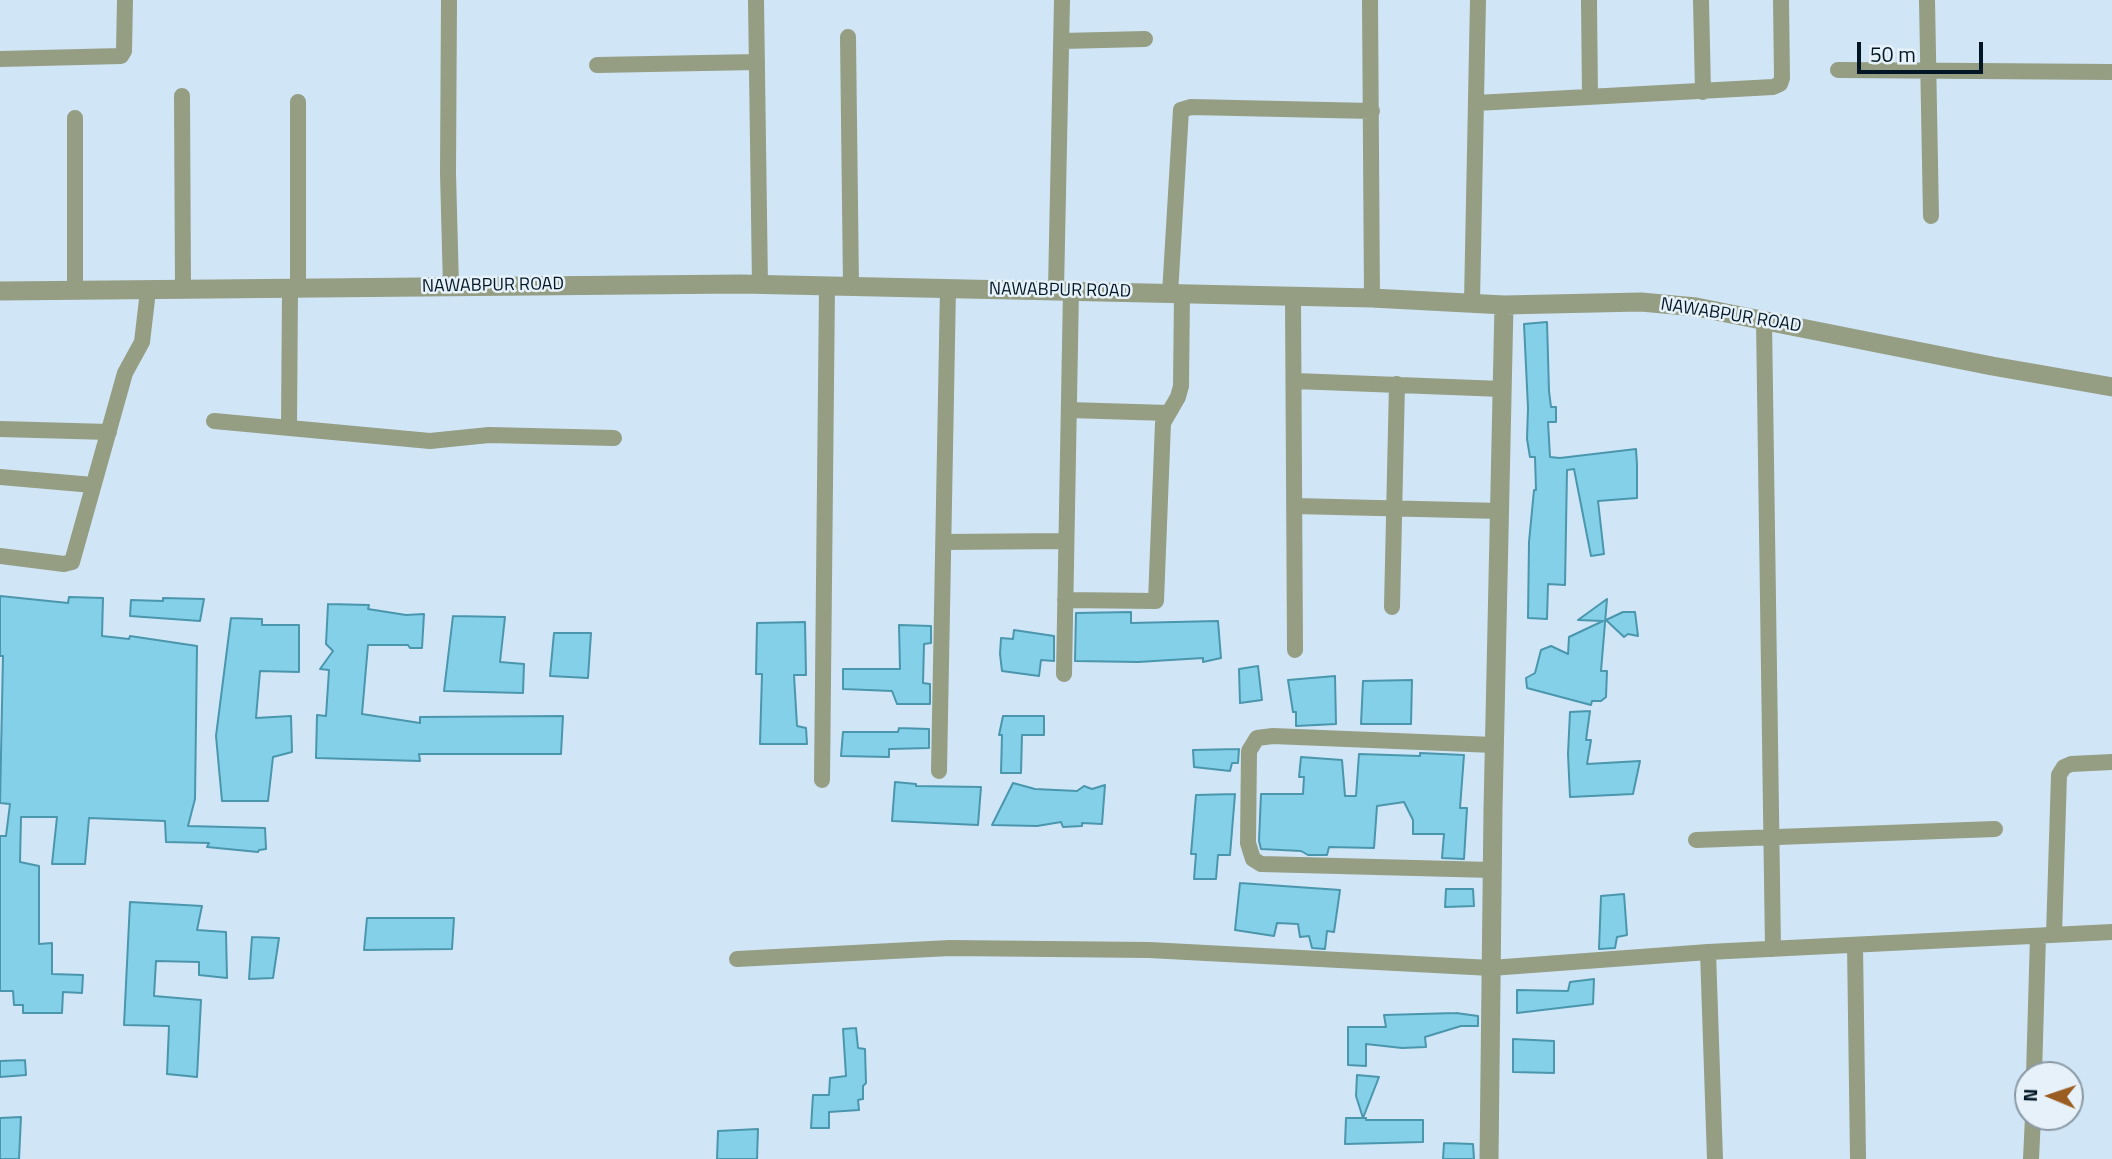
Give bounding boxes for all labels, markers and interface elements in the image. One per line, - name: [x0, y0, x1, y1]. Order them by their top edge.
- scale bar: [1860, 28, 1986, 72]
- text: 50 m: [1870, 38, 1916, 70]
- street label: NAWABPUR ROAD: [422, 274, 564, 298]
- street label: NAWABPUR ROAD: [989, 279, 1131, 303]
- street label: NAWABPUR ROAD: [1659, 294, 1803, 338]
- north arrow: [2014, 1061, 2084, 1131]
- text: N: [2015, 1088, 2044, 1102]

